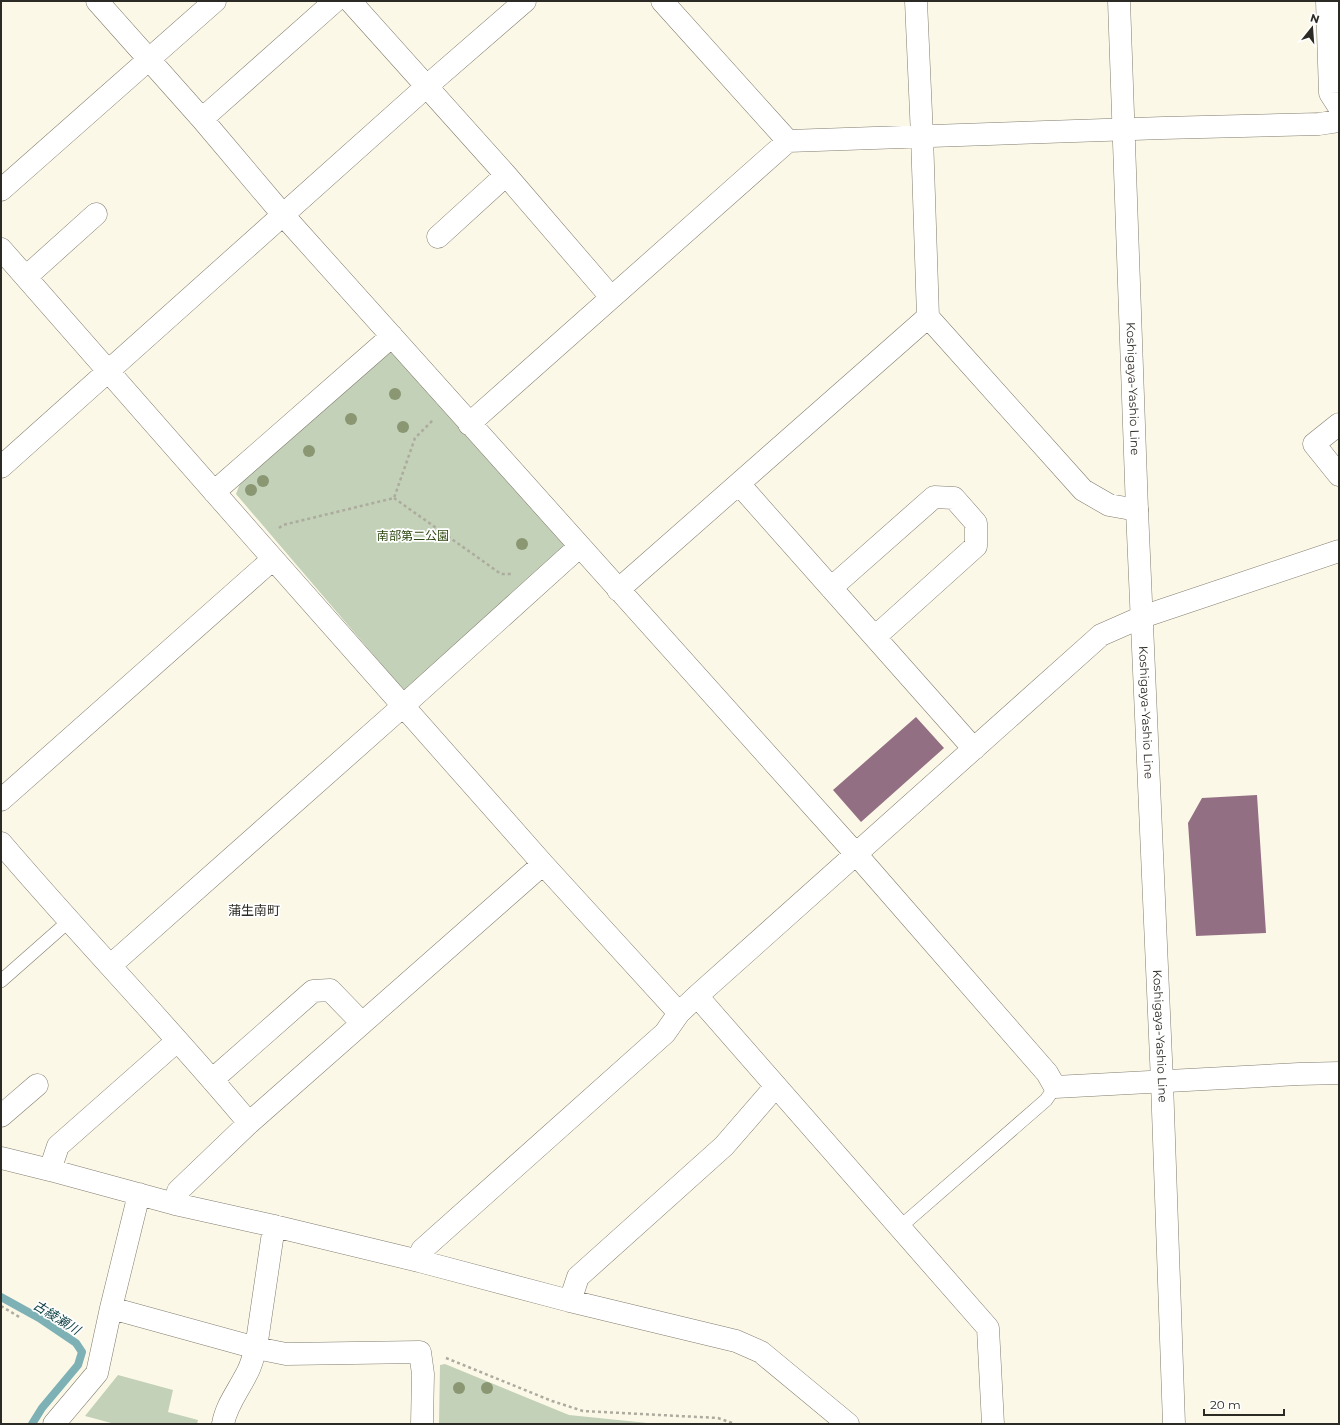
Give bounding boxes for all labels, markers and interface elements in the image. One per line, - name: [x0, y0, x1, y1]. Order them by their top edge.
- north arrow: [1292, 8, 1332, 48]
- text: N: [1309, 10, 1321, 26]
- street label: Koshigaya-Yashio Line: [1123, 322, 1143, 456]
- park label: 南部第二公園: [377, 528, 449, 543]
- street label: Koshigaya-Yashio Line: [1136, 646, 1157, 779]
- district label: 蒲生南町: [228, 902, 280, 918]
- street label: Koshigaya-Yashio Line: [1150, 969, 1171, 1103]
- water label: 古綾瀬川: [31, 1296, 85, 1339]
- scale bar: [1204, 1391, 1284, 1417]
- text: 20 m: [1210, 1397, 1241, 1412]

